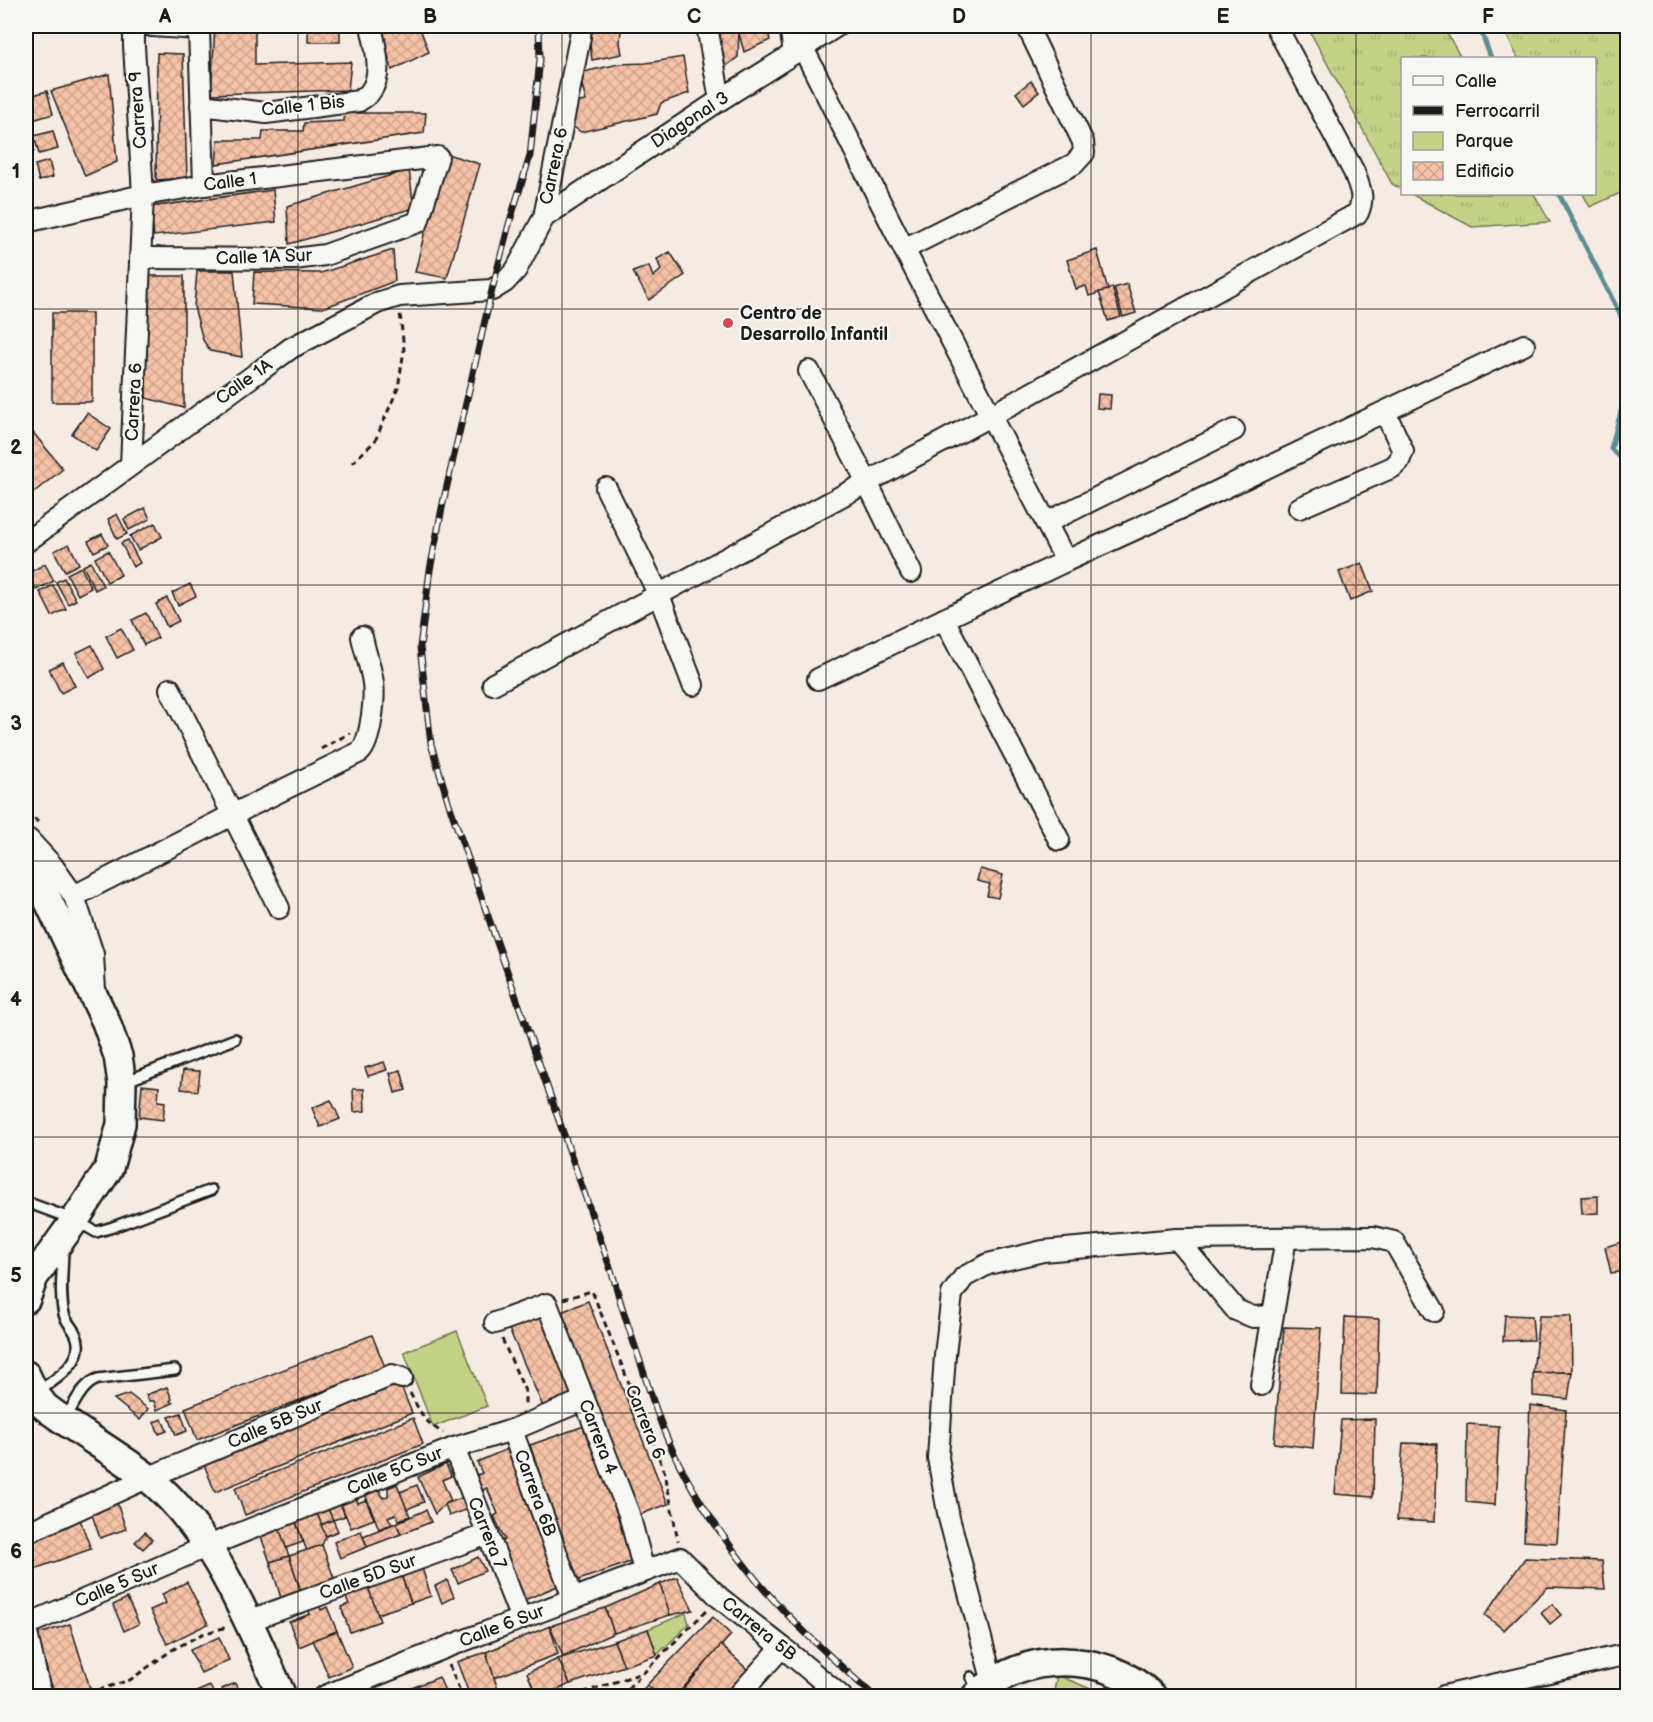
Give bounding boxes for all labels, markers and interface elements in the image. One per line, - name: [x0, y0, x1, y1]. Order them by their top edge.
- text: A: [158, 5, 172, 29]
- text: B: [423, 5, 437, 29]
- text: C: [687, 5, 701, 29]
- text: D: [952, 5, 966, 29]
- text: E: [1217, 5, 1230, 29]
- text: F: [1482, 5, 1494, 29]
- legend: [1401, 57, 1596, 195]
- street label: Carrera 9: [125, 70, 151, 150]
- text: Calle: [1455, 71, 1497, 92]
- street label: Diagonal 3: [647, 87, 733, 153]
- street label: Calle 1 Bis: [260, 91, 346, 121]
- text: Ferrocarril: [1455, 101, 1540, 122]
- street label: Carrera 6: [536, 125, 572, 207]
- text: Parque: [1455, 131, 1513, 152]
- text: 1: [12, 160, 20, 184]
- text: Edificio: [1455, 161, 1514, 182]
- street label: Calle 1: [202, 168, 258, 196]
- street label: Calle 1A Sur: [216, 245, 313, 269]
- place label: Centro de Desarrollo Infantil: [740, 303, 888, 345]
- marker: Centro de Desarrollo Infantil: [721, 316, 735, 330]
- street label: Calle 1A: [212, 355, 276, 409]
- street label: Carrera 6: [121, 362, 147, 442]
- text: 2: [10, 436, 22, 460]
- text: 3: [10, 712, 22, 736]
- text: 4: [10, 988, 22, 1012]
- text: 5: [10, 1264, 22, 1288]
- street label: Carrera 6: [621, 1382, 669, 1462]
- street label: Calle 5B Sur: [224, 1394, 326, 1453]
- street label: Carrera 4: [574, 1397, 622, 1477]
- street label: Calle 5C Sur: [344, 1442, 446, 1500]
- street label: Carrera 6B: [510, 1447, 560, 1539]
- street label: Carrera 7: [463, 1494, 511, 1572]
- text: 6: [10, 1540, 22, 1564]
- street label: Calle 5D Sur: [317, 1550, 420, 1604]
- street label: Calle 5 Sur: [72, 1558, 162, 1612]
- street label: Carrera 5B: [717, 1592, 801, 1666]
- street label: Calle 6 Sur: [457, 1600, 548, 1652]

